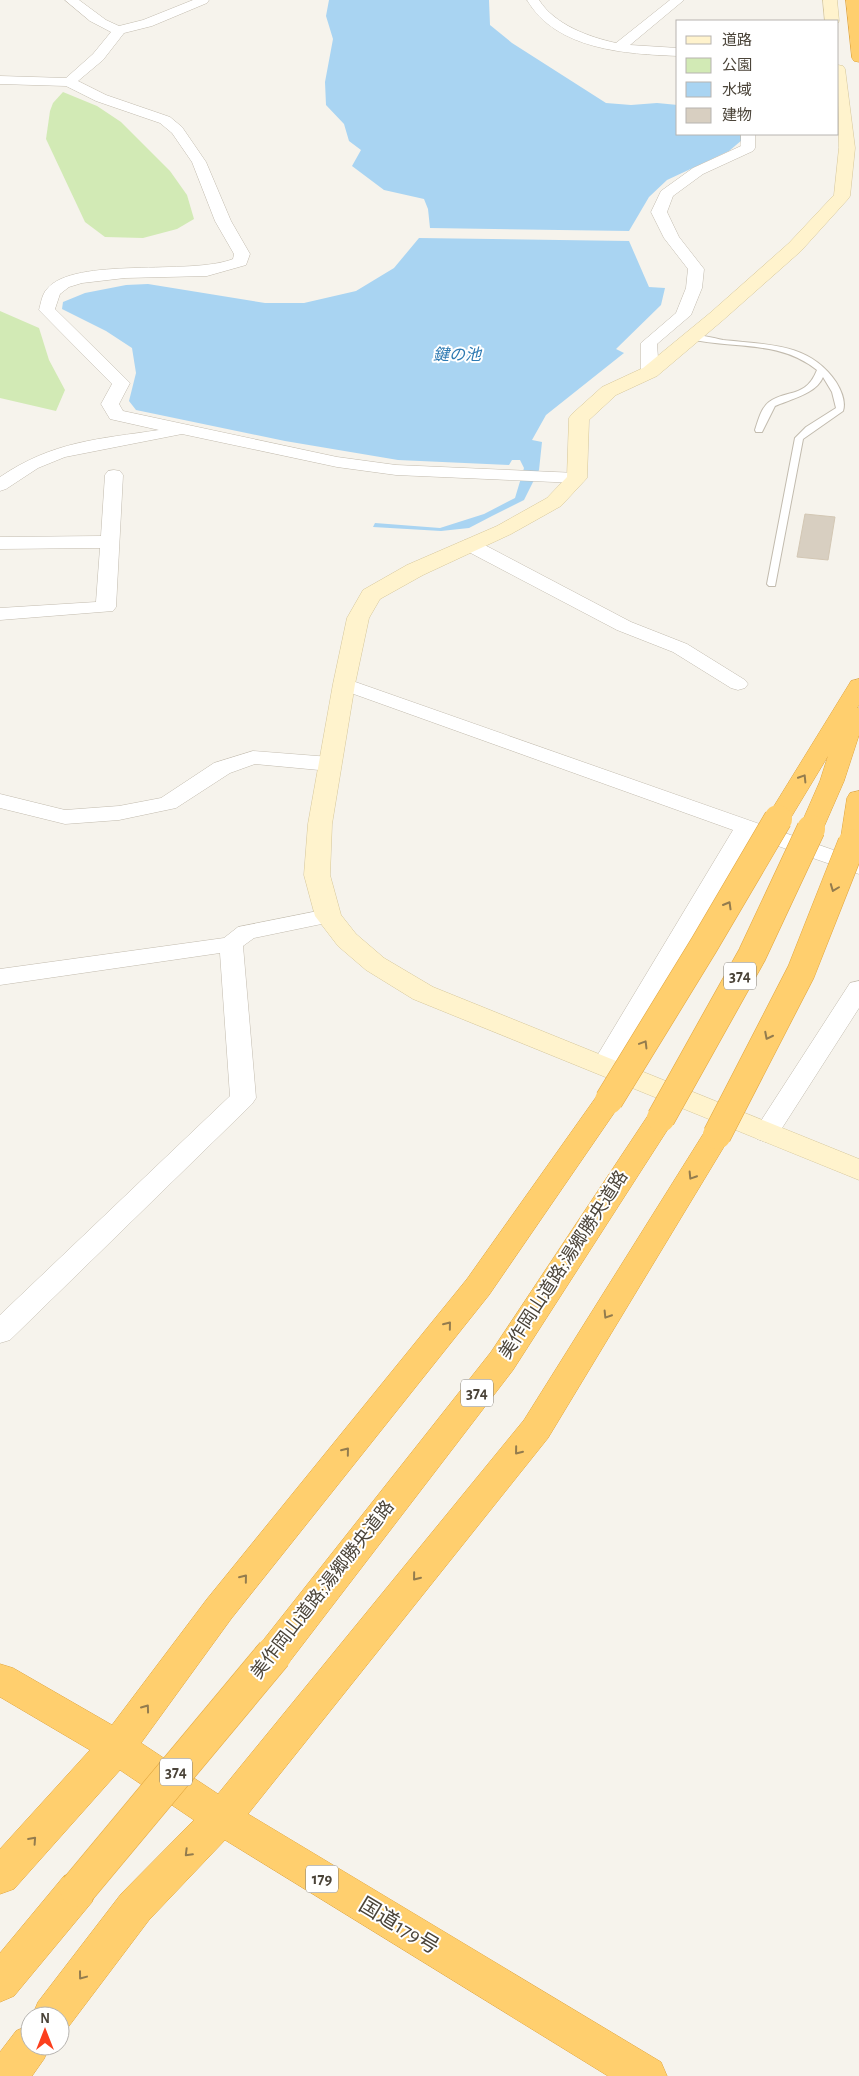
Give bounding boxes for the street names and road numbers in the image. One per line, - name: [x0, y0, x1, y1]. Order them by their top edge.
- road number: 374: [724, 962, 756, 989]
- street label: 美作岡山道路;湯郷勝央道路: [495, 1167, 631, 1362]
- road number: 374: [461, 1380, 493, 1406]
- street label: 美作岡山道路;湯郷勝央道路: [247, 1496, 398, 1682]
- road number: 374: [160, 1758, 192, 1785]
- road number: 179: [306, 1866, 338, 1892]
- street label: 国道179号: [356, 1893, 443, 1958]

